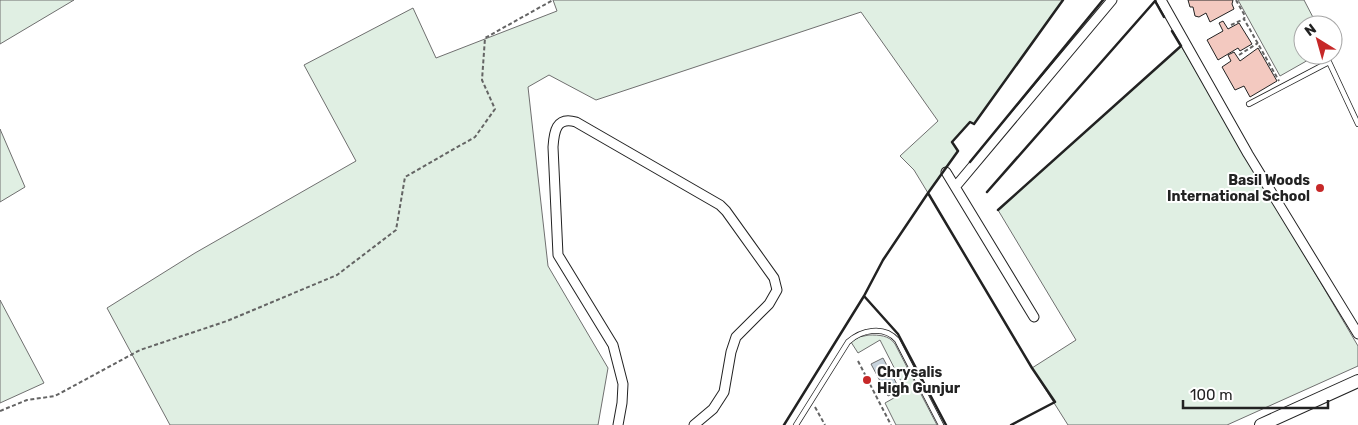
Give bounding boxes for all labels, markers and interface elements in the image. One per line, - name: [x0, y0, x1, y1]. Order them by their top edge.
- north arrow: [1293, 15, 1343, 65]
- text: N: [1301, 20, 1320, 40]
- place label: Basil Woods International School: [1167, 172, 1310, 205]
- marker: Basil Woods International School: [1314, 182, 1326, 194]
- place label: Chrysalis High Gunjur: [877, 364, 961, 397]
- marker: Chrysalis High Gunjur: [861, 374, 873, 386]
- scale bar: [1183, 378, 1328, 410]
- text: 100 m: [1190, 386, 1232, 404]

